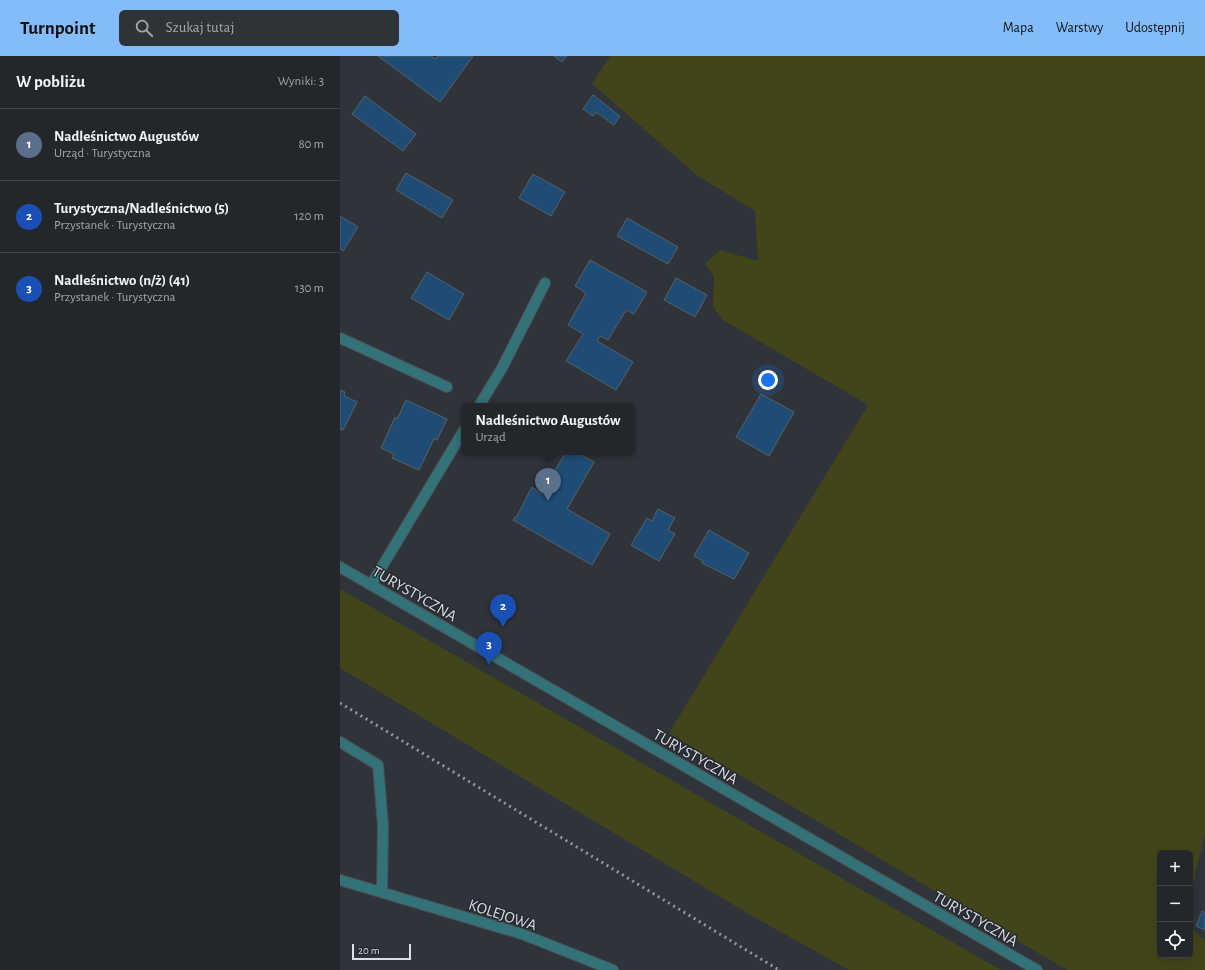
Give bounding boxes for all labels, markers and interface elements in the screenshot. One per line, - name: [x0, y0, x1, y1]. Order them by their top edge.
- search box: [119, 10, 399, 46]
- icon: search: [133, 17, 155, 39]
- text: Turnpoint: [20, 19, 95, 38]
- text: Szukaj tutaj: [165, 20, 234, 35]
- text: Mapa: [1003, 21, 1034, 35]
- text: Warstwy: [1056, 21, 1103, 35]
- text: Udostępnij: [1125, 21, 1185, 35]
- text: W pobliżu: [16, 73, 85, 90]
- text: Wyniki: 3: [278, 75, 324, 88]
- text: Nadleśnictwo Augustów: [54, 129, 199, 144]
- text: 1: [27, 138, 31, 151]
- text: 80 m: [298, 138, 324, 151]
- text: Urząd · Turystyczna: [54, 147, 151, 160]
- text: Turystyczna/Nadleśnictwo (5): [54, 201, 229, 216]
- text: 2: [26, 210, 32, 223]
- text: 120 m: [294, 210, 324, 223]
- text: Przystanek · Turystyczna: [54, 219, 176, 232]
- text: Nadleśnictwo (n/ż) (41): [54, 273, 190, 288]
- text: 3: [26, 282, 32, 295]
- text: 130 m: [295, 282, 324, 295]
- text: Przystanek · Turystyczna: [54, 291, 176, 304]
- your location: [758, 370, 778, 390]
- popup: [461, 403, 635, 455]
- text: Nadleśnictwo Augustów: [475, 413, 621, 428]
- text: Urząd: [475, 431, 506, 444]
- pin: 1: [535, 468, 561, 501]
- street label: TURYSTYCZNA: [369, 563, 460, 624]
- pin: 2: [490, 594, 516, 627]
- pin: 3: [476, 632, 502, 665]
- street label: TURYSTYCZNA: [650, 726, 741, 787]
- map controls: [1157, 850, 1193, 958]
- button: +: [1157, 850, 1193, 886]
- button: −: [1157, 886, 1193, 922]
- street label: TURYSTYCZNA: [930, 888, 1021, 949]
- street label: KOLEJOWA: [467, 896, 539, 933]
- button: locate: [1157, 922, 1193, 958]
- scale bar: [352, 942, 411, 961]
- text: 20 m: [358, 945, 379, 956]

